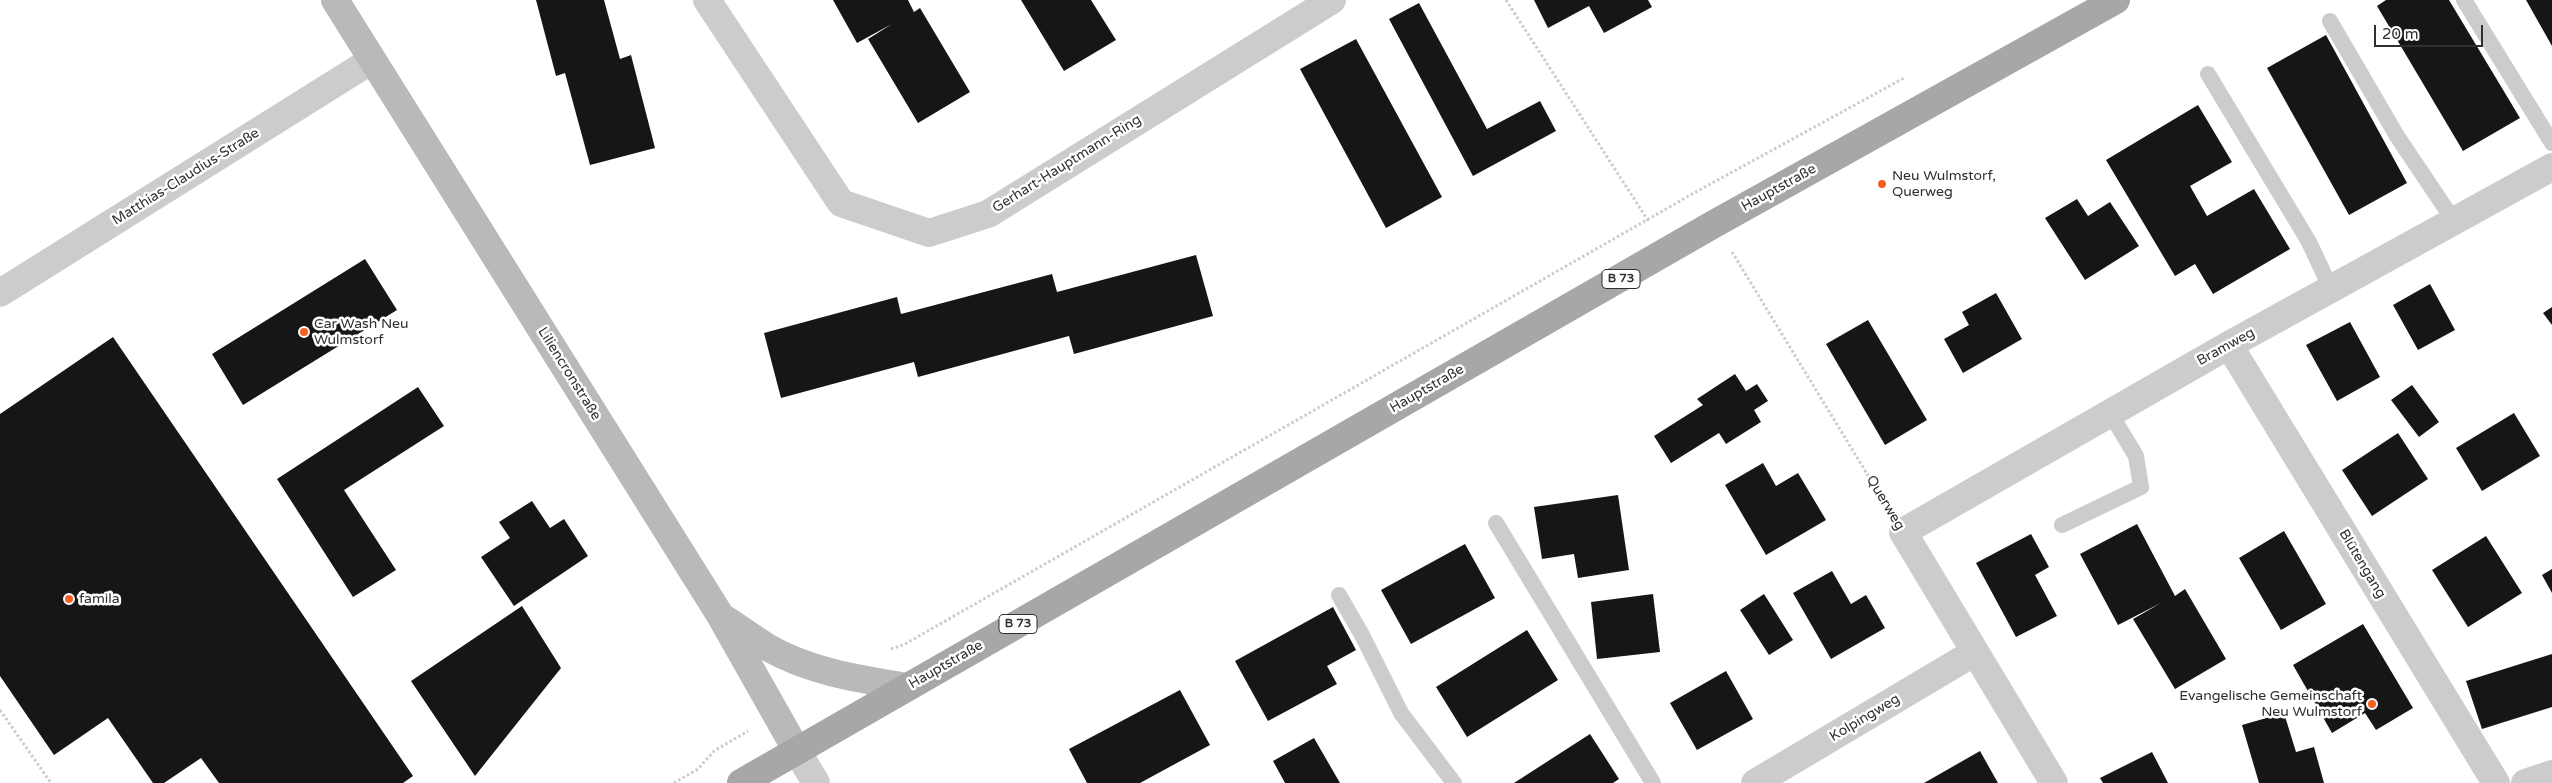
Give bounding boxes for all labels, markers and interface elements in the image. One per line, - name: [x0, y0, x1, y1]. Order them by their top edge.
- scale bar: [2377, 15, 2486, 47]
- text: 20 m: [2382, 25, 2419, 43]
- street label: Gerhart-Hauptmann-Ring: [990, 111, 1144, 217]
- street label: Matthias-Claudius-Straße: [109, 125, 263, 229]
- street label: Hauptstraße: [1739, 161, 1819, 215]
- place label: Neu Wulmstorf, Querweg: [1892, 168, 1996, 200]
- marker: Neu Wulmstorf, Querweg: [1876, 178, 1888, 190]
- road number: B 73: [1602, 270, 1640, 288]
- place label: Car Wash Neu Wulmstorf: [314, 316, 408, 348]
- street label: Liliencronstraße: [534, 324, 604, 424]
- street label: Bramweg: [2194, 324, 2258, 370]
- marker: Car Wash Neu Wulmstorf: [298, 326, 310, 338]
- street label: Hauptstraße: [1387, 361, 1467, 417]
- street label: Querweg: [1862, 473, 1908, 533]
- street label: Blütengang: [2335, 527, 2389, 601]
- place label: famila: [79, 591, 120, 607]
- marker: famila: [63, 593, 75, 605]
- road number: B 73: [999, 614, 1037, 634]
- street label: Hauptstraße: [906, 637, 986, 693]
- place label: Evangelische Gemeinschaft Neu Wulmstorf: [2179, 688, 2362, 720]
- street label: Kolpingweg: [1827, 691, 1903, 745]
- marker: Evangelische Gemeinschaft Neu Wulmstorf: [2366, 698, 2378, 710]

